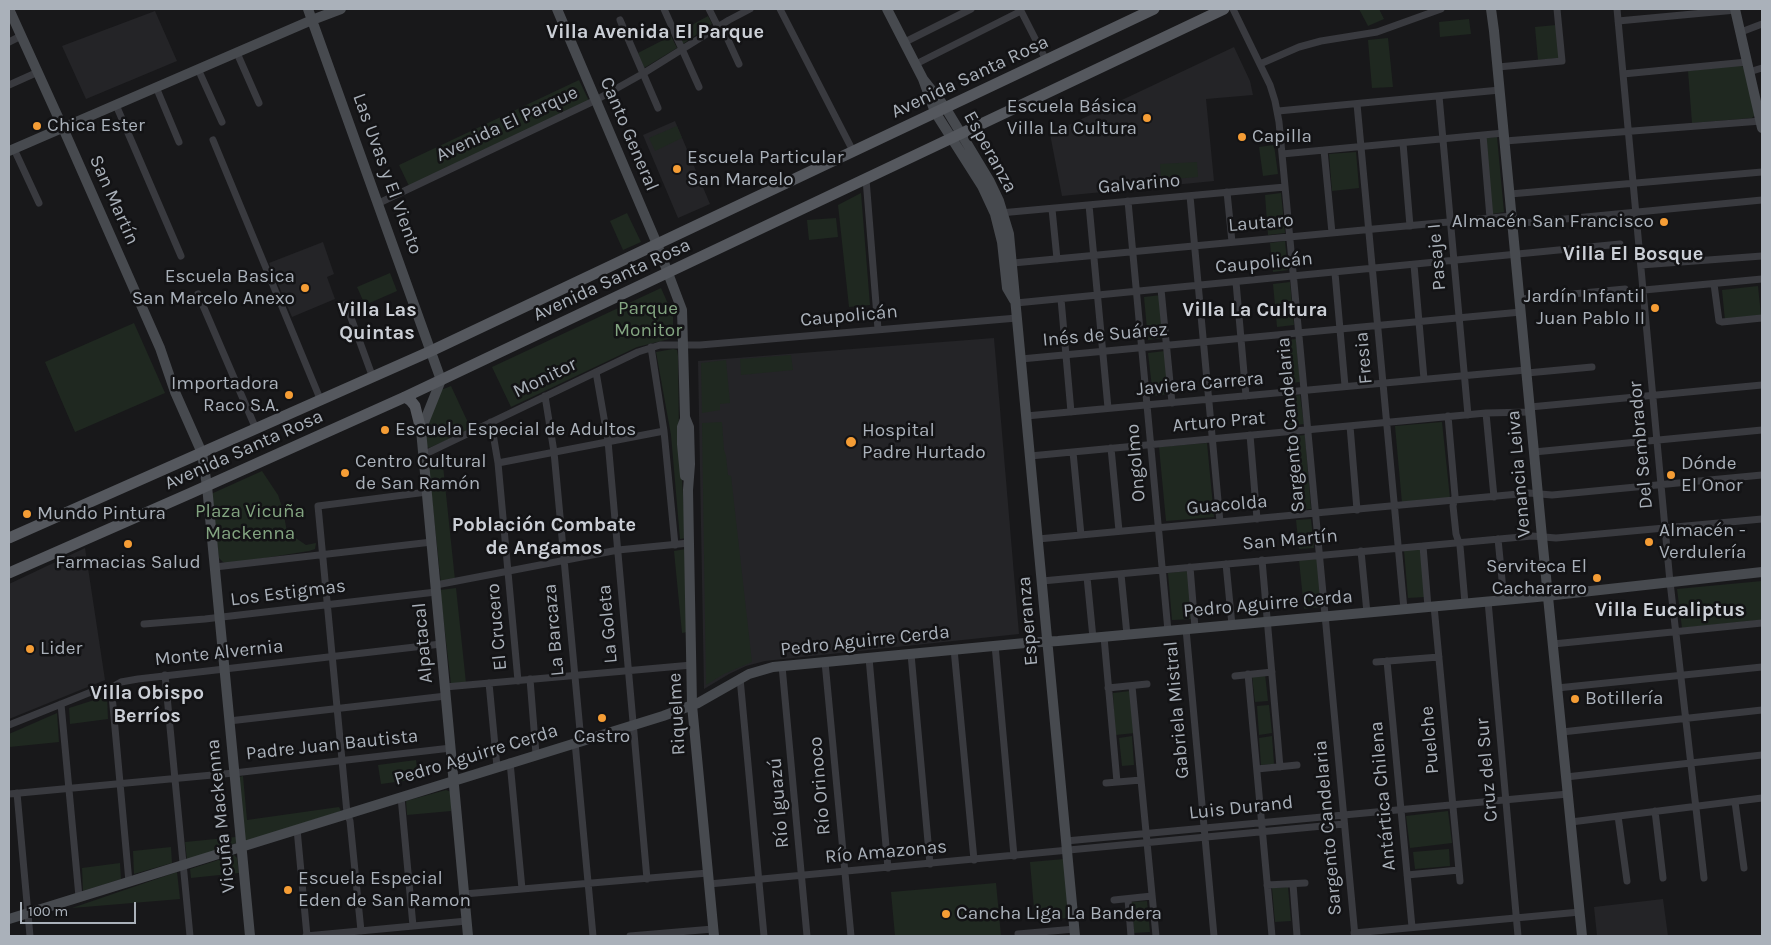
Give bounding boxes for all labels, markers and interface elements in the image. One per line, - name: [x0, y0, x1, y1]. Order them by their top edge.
- district label: Villa Avenida El Parque: [546, 20, 764, 44]
- street label: Avenida Santa Rosa: [888, 31, 1052, 123]
- street label: Canto General: [595, 74, 663, 194]
- street label: Avenida El Parque: [432, 81, 582, 167]
- street label: Las Uvas y El Viento: [347, 90, 427, 258]
- place label: Escuela Básica Villa La Cultura: [1007, 96, 1137, 140]
- street label: Esperanza: [958, 107, 1022, 197]
- marker: Escuela Básica Villa La Cultura: [1141, 112, 1153, 124]
- place label: Chica Ester: [47, 115, 145, 137]
- marker: Chica Ester: [31, 120, 43, 132]
- place label: Capilla: [1252, 126, 1312, 148]
- marker: Capilla: [1236, 131, 1248, 143]
- place label: Escuela Particular San Marcelo: [687, 147, 844, 191]
- street label: San Martín: [84, 152, 144, 248]
- marker: Escuela Particular San Marcelo: [671, 163, 683, 175]
- street label: Galvarino: [1097, 169, 1181, 199]
- street label: Lautaro: [1227, 209, 1295, 237]
- place label: Almacén San Francisco: [1452, 211, 1654, 233]
- marker: Almacén San Francisco: [1658, 216, 1670, 228]
- street label: Pasaje I: [1423, 223, 1451, 291]
- street label: Avenida Santa Rosa: [530, 234, 694, 326]
- district label: Villa El Bosque: [1563, 242, 1703, 266]
- street label: Caupolicán: [1214, 247, 1314, 279]
- place label: Escuela Basica San Marcelo Anexo: [132, 266, 295, 310]
- marker: Escuela Basica San Marcelo Anexo: [299, 282, 311, 294]
- place label: Jardín Infantil Juan Pablo II: [1524, 286, 1645, 330]
- district label: Villa Las Quintas: [337, 298, 417, 345]
- park label: Parque Monitor: [614, 298, 682, 342]
- district label: Villa La Cultura: [1182, 298, 1328, 322]
- street label: Caupolicán: [799, 300, 899, 332]
- marker: Jardín Infantil Juan Pablo II: [1649, 302, 1661, 314]
- street label: Inés de Suárez: [1041, 318, 1169, 352]
- street label: Fresia: [1350, 331, 1378, 385]
- street label: Sargento Candelaria: [1272, 336, 1310, 514]
- street label: Monitor: [509, 353, 581, 403]
- street label: Javiera Carrera: [1135, 367, 1265, 401]
- place label: Importadora Raco S.A.: [171, 373, 279, 417]
- street label: Del Sembrador: [1624, 380, 1658, 510]
- marker: Importadora Raco S.A.: [283, 389, 295, 401]
- street label: Avenida Santa Rosa: [161, 405, 327, 495]
- street label: Arturo Prat: [1172, 407, 1266, 437]
- street label: Venancia Leiva: [1502, 409, 1536, 539]
- place label: Escuela Especial de Adultos: [395, 419, 636, 441]
- place label: Hospital Padre Hurtado: [862, 420, 986, 464]
- street label: Ongolmo: [1121, 423, 1151, 503]
- marker: Escuela Especial de Adultos: [379, 424, 391, 436]
- marker: Hospital Padre Hurtado: [844, 435, 858, 449]
- place label: Centro Cultural de San Ramón: [355, 451, 487, 495]
- place label: Dónde El Onor: [1681, 453, 1742, 497]
- marker: Centro Cultural de San Ramón: [339, 467, 351, 479]
- marker: Dónde El Onor: [1665, 469, 1677, 481]
- street label: Guacolda: [1185, 490, 1269, 520]
- park label: Plaza Vicuña Mackenna: [195, 501, 305, 545]
- place label: Mundo Pintura: [37, 503, 166, 525]
- marker: Mundo Pintura: [21, 508, 33, 520]
- district label: Población Combate de Angamos: [452, 513, 636, 560]
- place label: Almacén - Verdulería: [1659, 520, 1747, 564]
- street label: San Martín: [1241, 524, 1339, 556]
- marker: Almacén - Verdulería: [1643, 536, 1655, 548]
- marker: Farmacias Salud: [122, 538, 134, 550]
- place label: Farmacias Salud: [55, 552, 201, 574]
- place label: Serviteca El Cachararro: [1486, 556, 1587, 600]
- marker: Serviteca El Cachararro: [1591, 572, 1603, 584]
- street label: Los Estigmas: [229, 575, 347, 611]
- street label: Esperanza: [1013, 575, 1043, 667]
- street label: El Crucero: [482, 583, 512, 671]
- street label: La Barcaza: [539, 583, 569, 677]
- street label: La Goleta: [593, 584, 623, 664]
- street label: Pedro Aguirre Cerda: [1182, 585, 1354, 623]
- district label: Villa Eucaliptus: [1595, 598, 1745, 622]
- street label: Alpatacal: [408, 602, 438, 684]
- street label: Pedro Aguirre Cerda: [779, 621, 951, 661]
- street label: Monte Alvernia: [153, 635, 285, 671]
- place label: Lider: [40, 638, 82, 660]
- street label: Gabriela Mistral: [1160, 640, 1194, 780]
- marker: Lider: [24, 643, 36, 655]
- street label: Riquelme: [663, 672, 691, 756]
- district label: Villa Obispo Berríos: [90, 681, 204, 728]
- place label: Botillería: [1585, 688, 1663, 710]
- marker: Botillería: [1569, 693, 1581, 705]
- street label: Puelche: [1416, 705, 1444, 775]
- marker: Castro: [596, 712, 608, 724]
- street label: Cruz del Sur: [1471, 717, 1503, 823]
- street label: Pedro Aguirre Cerda: [391, 719, 561, 791]
- street label: Antártica Chilena: [1365, 720, 1401, 872]
- street label: Padre Juan Bautista: [245, 725, 419, 765]
- place label: Castro: [574, 726, 630, 748]
- street label: Río Orinoco: [804, 736, 836, 836]
- street label: Vicuña Mackenna: [202, 738, 240, 894]
- street label: Sargento Candelaria: [1309, 739, 1347, 917]
- street label: Río Iguazú: [764, 757, 794, 849]
- street label: Luis Durand: [1188, 791, 1294, 825]
- street label: Río Amazonas: [824, 835, 948, 869]
- place label: Escuela Especial Eden de San Ramon: [298, 868, 471, 912]
- marker: Escuela Especial Eden de San Ramon: [282, 884, 294, 896]
- scale bar: [22, 892, 139, 924]
- text: 100 m: [28, 902, 68, 920]
- place label: Cancha Liga La Bandera: [956, 903, 1162, 925]
- marker: Cancha Liga La Bandera: [940, 908, 952, 920]

